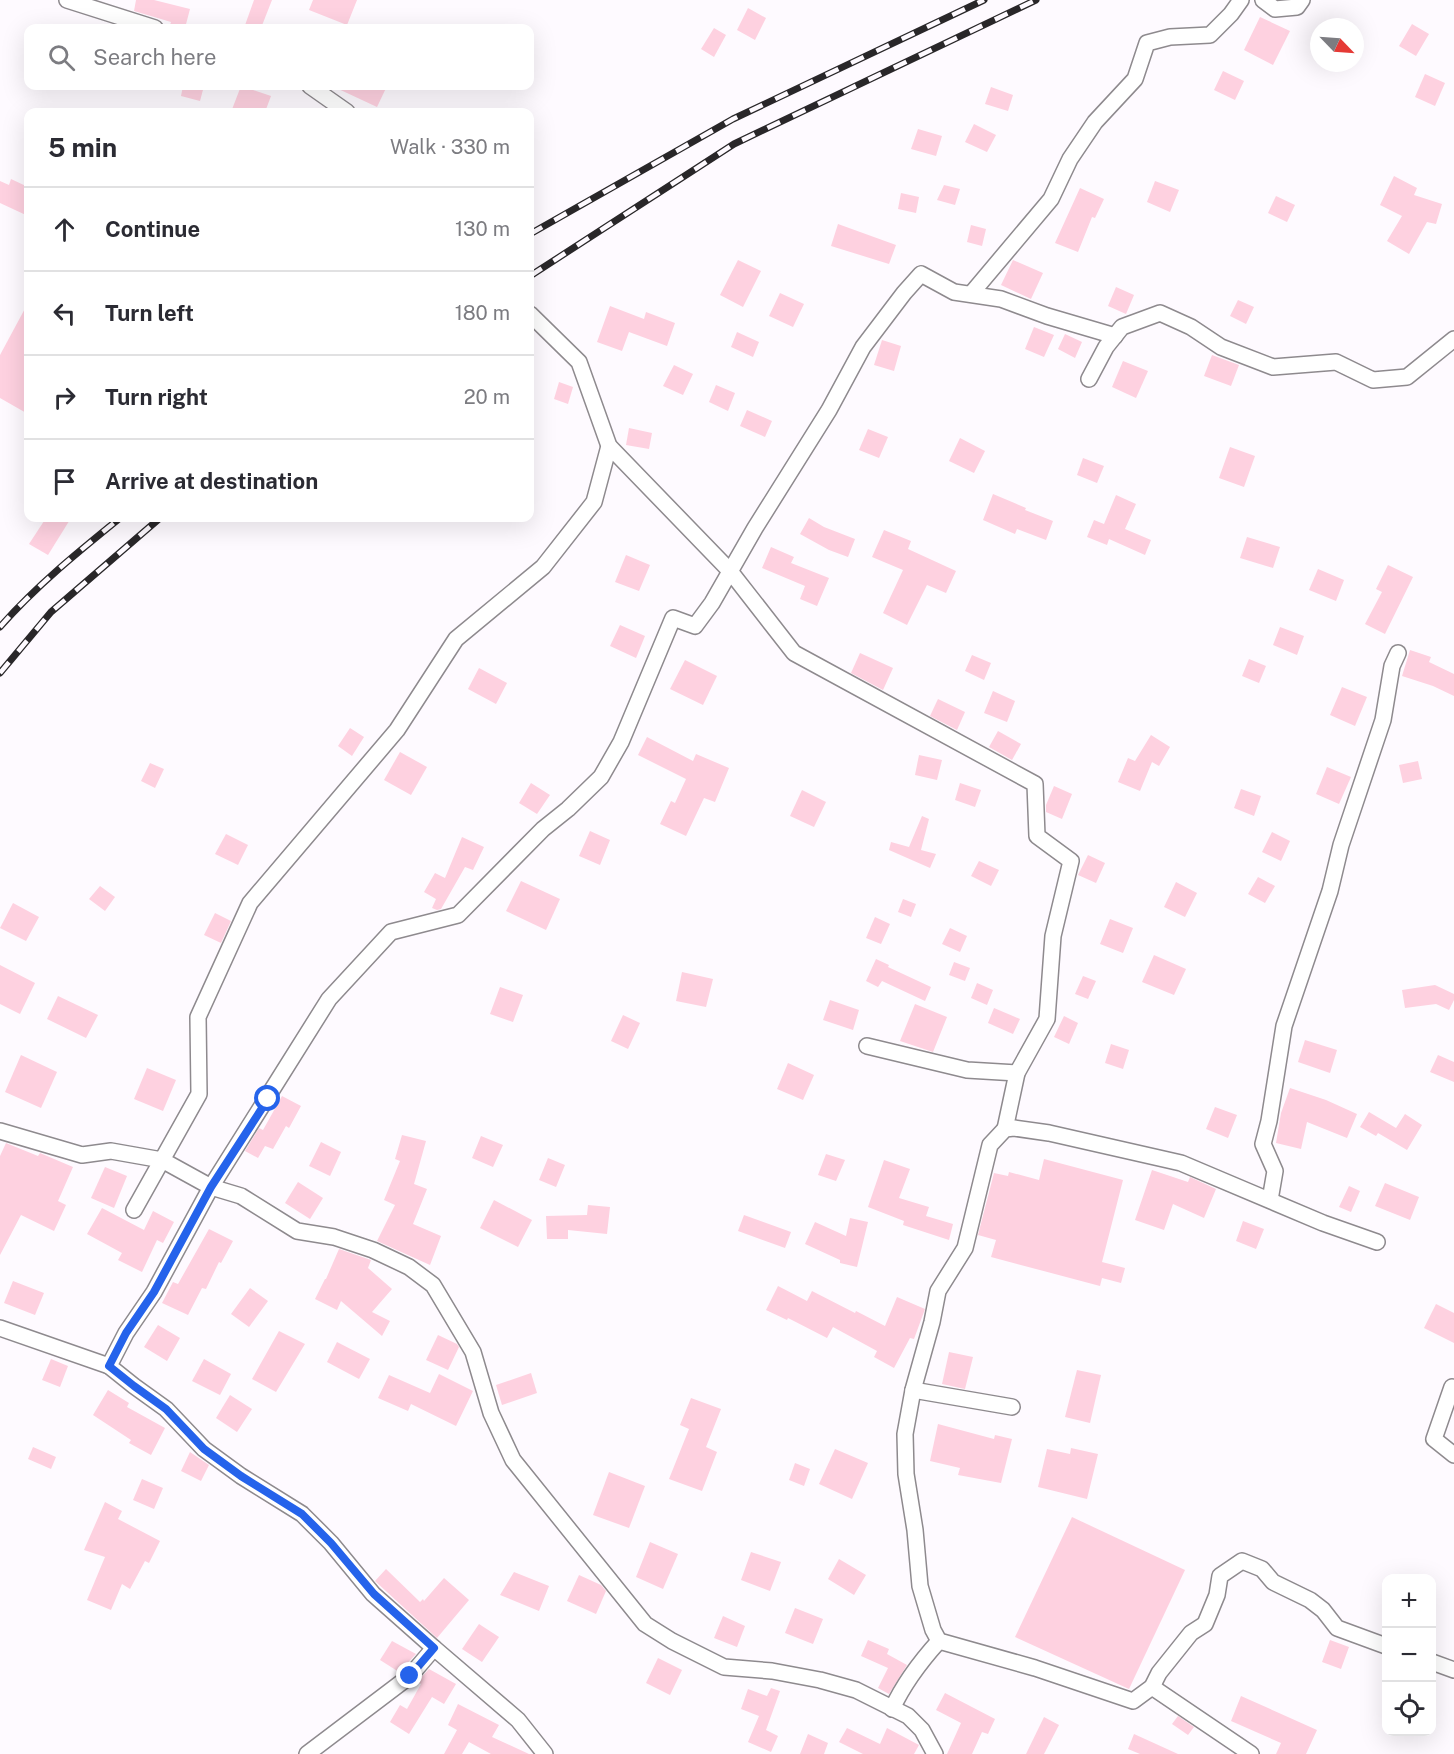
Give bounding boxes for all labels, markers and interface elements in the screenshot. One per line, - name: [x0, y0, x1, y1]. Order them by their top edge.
- north arrow: [1310, 18, 1364, 72]
- search box: [24, 24, 534, 90]
- icon: search: [45, 41, 78, 74]
- text: Search here: [93, 44, 217, 70]
- text: 5 min: [48, 132, 117, 163]
- text: Walk · 330 m: [390, 135, 510, 159]
- icon: ahead: [48, 213, 81, 246]
- text: Continue: [105, 216, 200, 242]
- text: 130 m: [455, 217, 510, 241]
- icon: left: [48, 297, 81, 330]
- text: Turn left: [105, 300, 194, 326]
- text: 180 m: [455, 301, 510, 325]
- icon: right: [48, 381, 81, 414]
- text: Turn right: [105, 384, 208, 410]
- text: 20 m: [464, 385, 510, 409]
- icon: arrive: [48, 465, 81, 498]
- text: Arrive at destination: [105, 468, 318, 494]
- route start: [254, 1085, 280, 1111]
- map controls: [1382, 1574, 1436, 1736]
- button: +: [1382, 1574, 1436, 1628]
- button: −: [1382, 1628, 1436, 1682]
- route end: [396, 1662, 422, 1688]
- button: locate: [1382, 1682, 1436, 1736]

